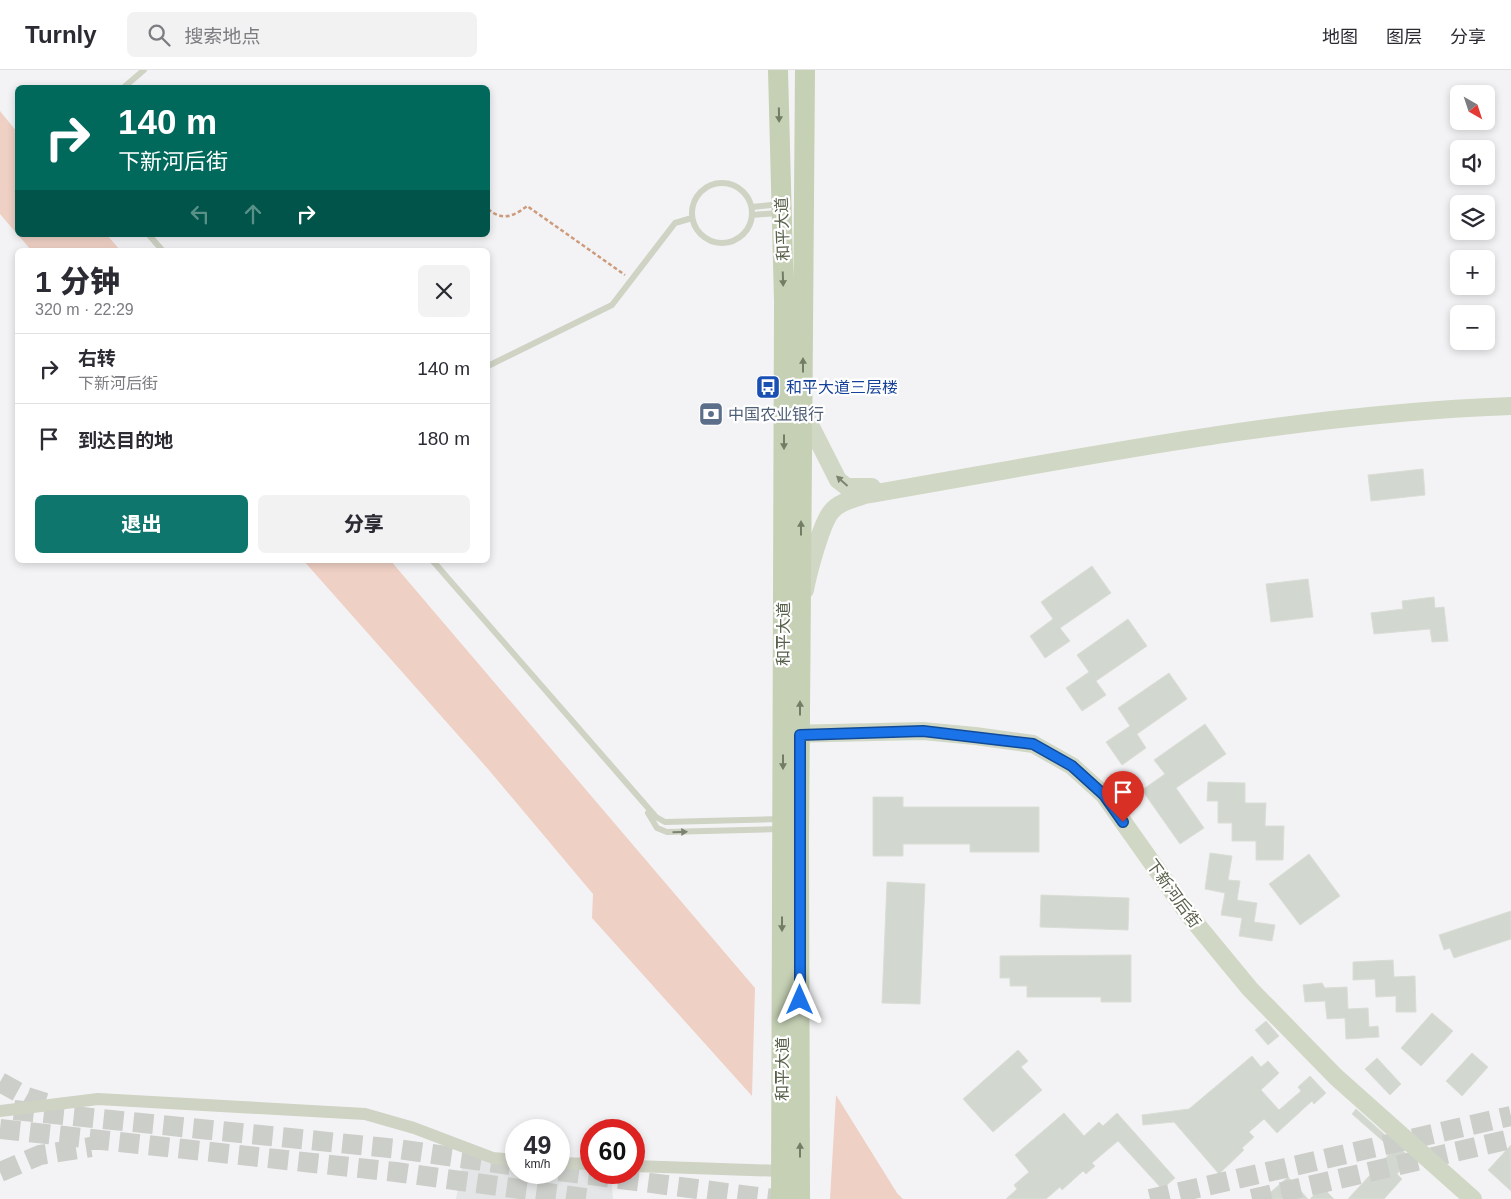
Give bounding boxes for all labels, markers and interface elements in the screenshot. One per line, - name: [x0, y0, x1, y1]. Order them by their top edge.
- search box: [127, 12, 477, 57]
- text: Turnly: [25, 21, 97, 48]
- icon: search: [145, 21, 173, 49]
- text: 搜索地点: [185, 26, 261, 47]
- text: 地图: [1322, 27, 1358, 47]
- text: 图层: [1386, 27, 1422, 47]
- text: 分享: [1450, 27, 1486, 47]
- north arrow: [1450, 85, 1495, 130]
- map controls: [1450, 85, 1495, 350]
- text: 140 m: [118, 102, 217, 141]
- icon: right: [35, 105, 100, 170]
- one-way arrow: [775, 108, 783, 124]
- button: sound: [1450, 140, 1495, 185]
- text: 下新河后街: [118, 149, 228, 174]
- button: layers: [1450, 195, 1495, 240]
- street label: 和平大道: [773, 197, 792, 261]
- icon: left: [186, 200, 214, 228]
- icon: ahead: [239, 200, 267, 228]
- icon: right: [292, 200, 320, 228]
- button: +: [1450, 250, 1495, 295]
- text: 1 分钟: [35, 265, 120, 298]
- button: close: [418, 265, 470, 317]
- one-way arrow: [779, 272, 787, 288]
- text: 320 m · 22:29: [35, 301, 134, 318]
- button: −: [1450, 305, 1495, 350]
- text: 右转: [78, 348, 116, 369]
- icon: right: [35, 355, 63, 383]
- one-way arrow: [799, 357, 807, 373]
- text: 140 m: [417, 358, 470, 379]
- bus stop icon: 和平大道三层楼: [755, 374, 781, 400]
- text: 下新河后街: [78, 375, 158, 392]
- place label: 和平大道三层楼: [786, 379, 898, 396]
- bank icon: 中国农业银行: [698, 401, 724, 427]
- place label: 中国农业银行: [728, 406, 824, 423]
- icon: arrive: [35, 425, 63, 453]
- text: 180 m: [417, 428, 470, 449]
- text: 到达目的地: [78, 430, 173, 451]
- one-way arrow: [779, 434, 787, 450]
- one-way arrow: [836, 475, 848, 487]
- button: 退出: [35, 495, 248, 553]
- button: 分享: [258, 495, 470, 553]
- one-way arrow: [798, 520, 806, 536]
- street label: 和平大道: [775, 602, 792, 666]
- one-way arrow: [796, 700, 804, 716]
- one-way arrow: [779, 754, 787, 770]
- pin: [1102, 771, 1144, 822]
- icon: arrive: [1109, 778, 1137, 806]
- one-way arrow: [673, 828, 689, 836]
- street label: 下新河后街: [1143, 856, 1204, 931]
- one-way arrow: [778, 917, 786, 933]
- position arrow: [773, 973, 825, 1025]
- street label: 和平大道: [774, 1037, 791, 1101]
- speed limit sign: 60: [580, 1119, 645, 1184]
- text: 49: [524, 1131, 551, 1159]
- one-way arrow: [796, 1142, 804, 1158]
- text: km/h: [524, 1157, 551, 1171]

